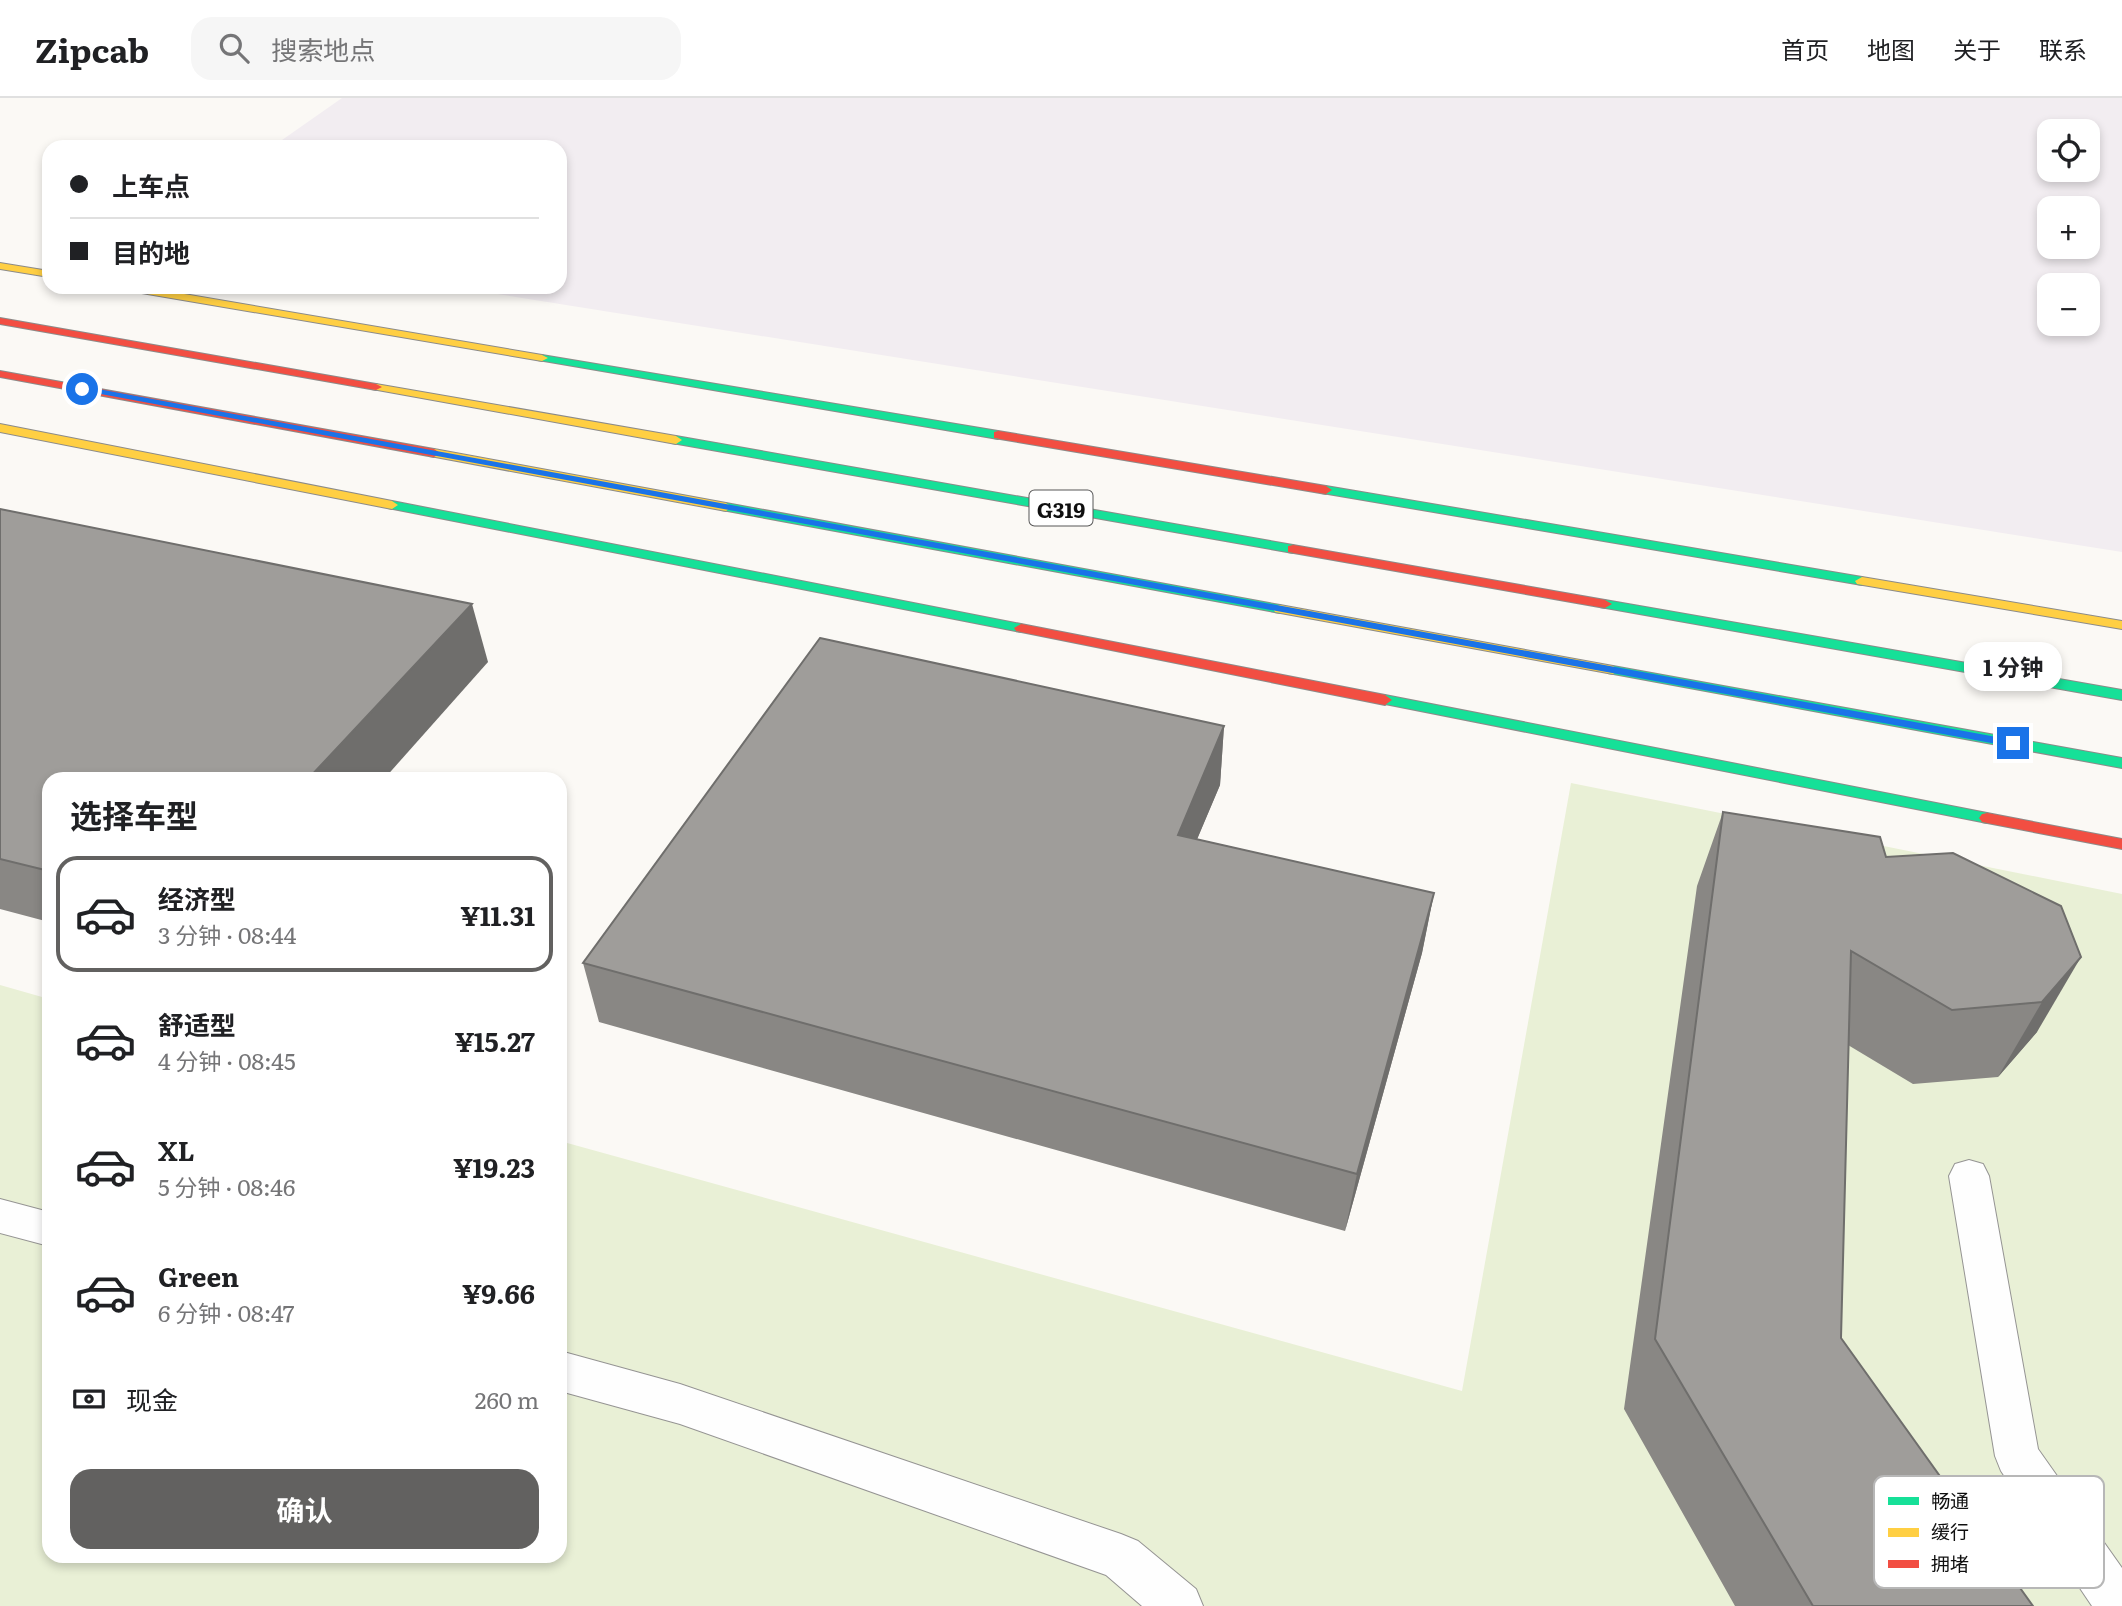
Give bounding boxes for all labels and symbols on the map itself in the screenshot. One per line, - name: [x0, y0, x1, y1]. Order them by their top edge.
- route start: [66, 373, 98, 405]
- road number: G319: [1030, 490, 1092, 526]
- callout: 1 分钟: [1964, 642, 2062, 690]
- route end: [1997, 727, 2029, 759]
- legend: [1874, 1476, 2104, 1588]
- text: 畅通: [1931, 1486, 1969, 1514]
- text: 缓行: [1931, 1517, 1969, 1545]
- text: 拥堵: [1931, 1549, 1969, 1577]

